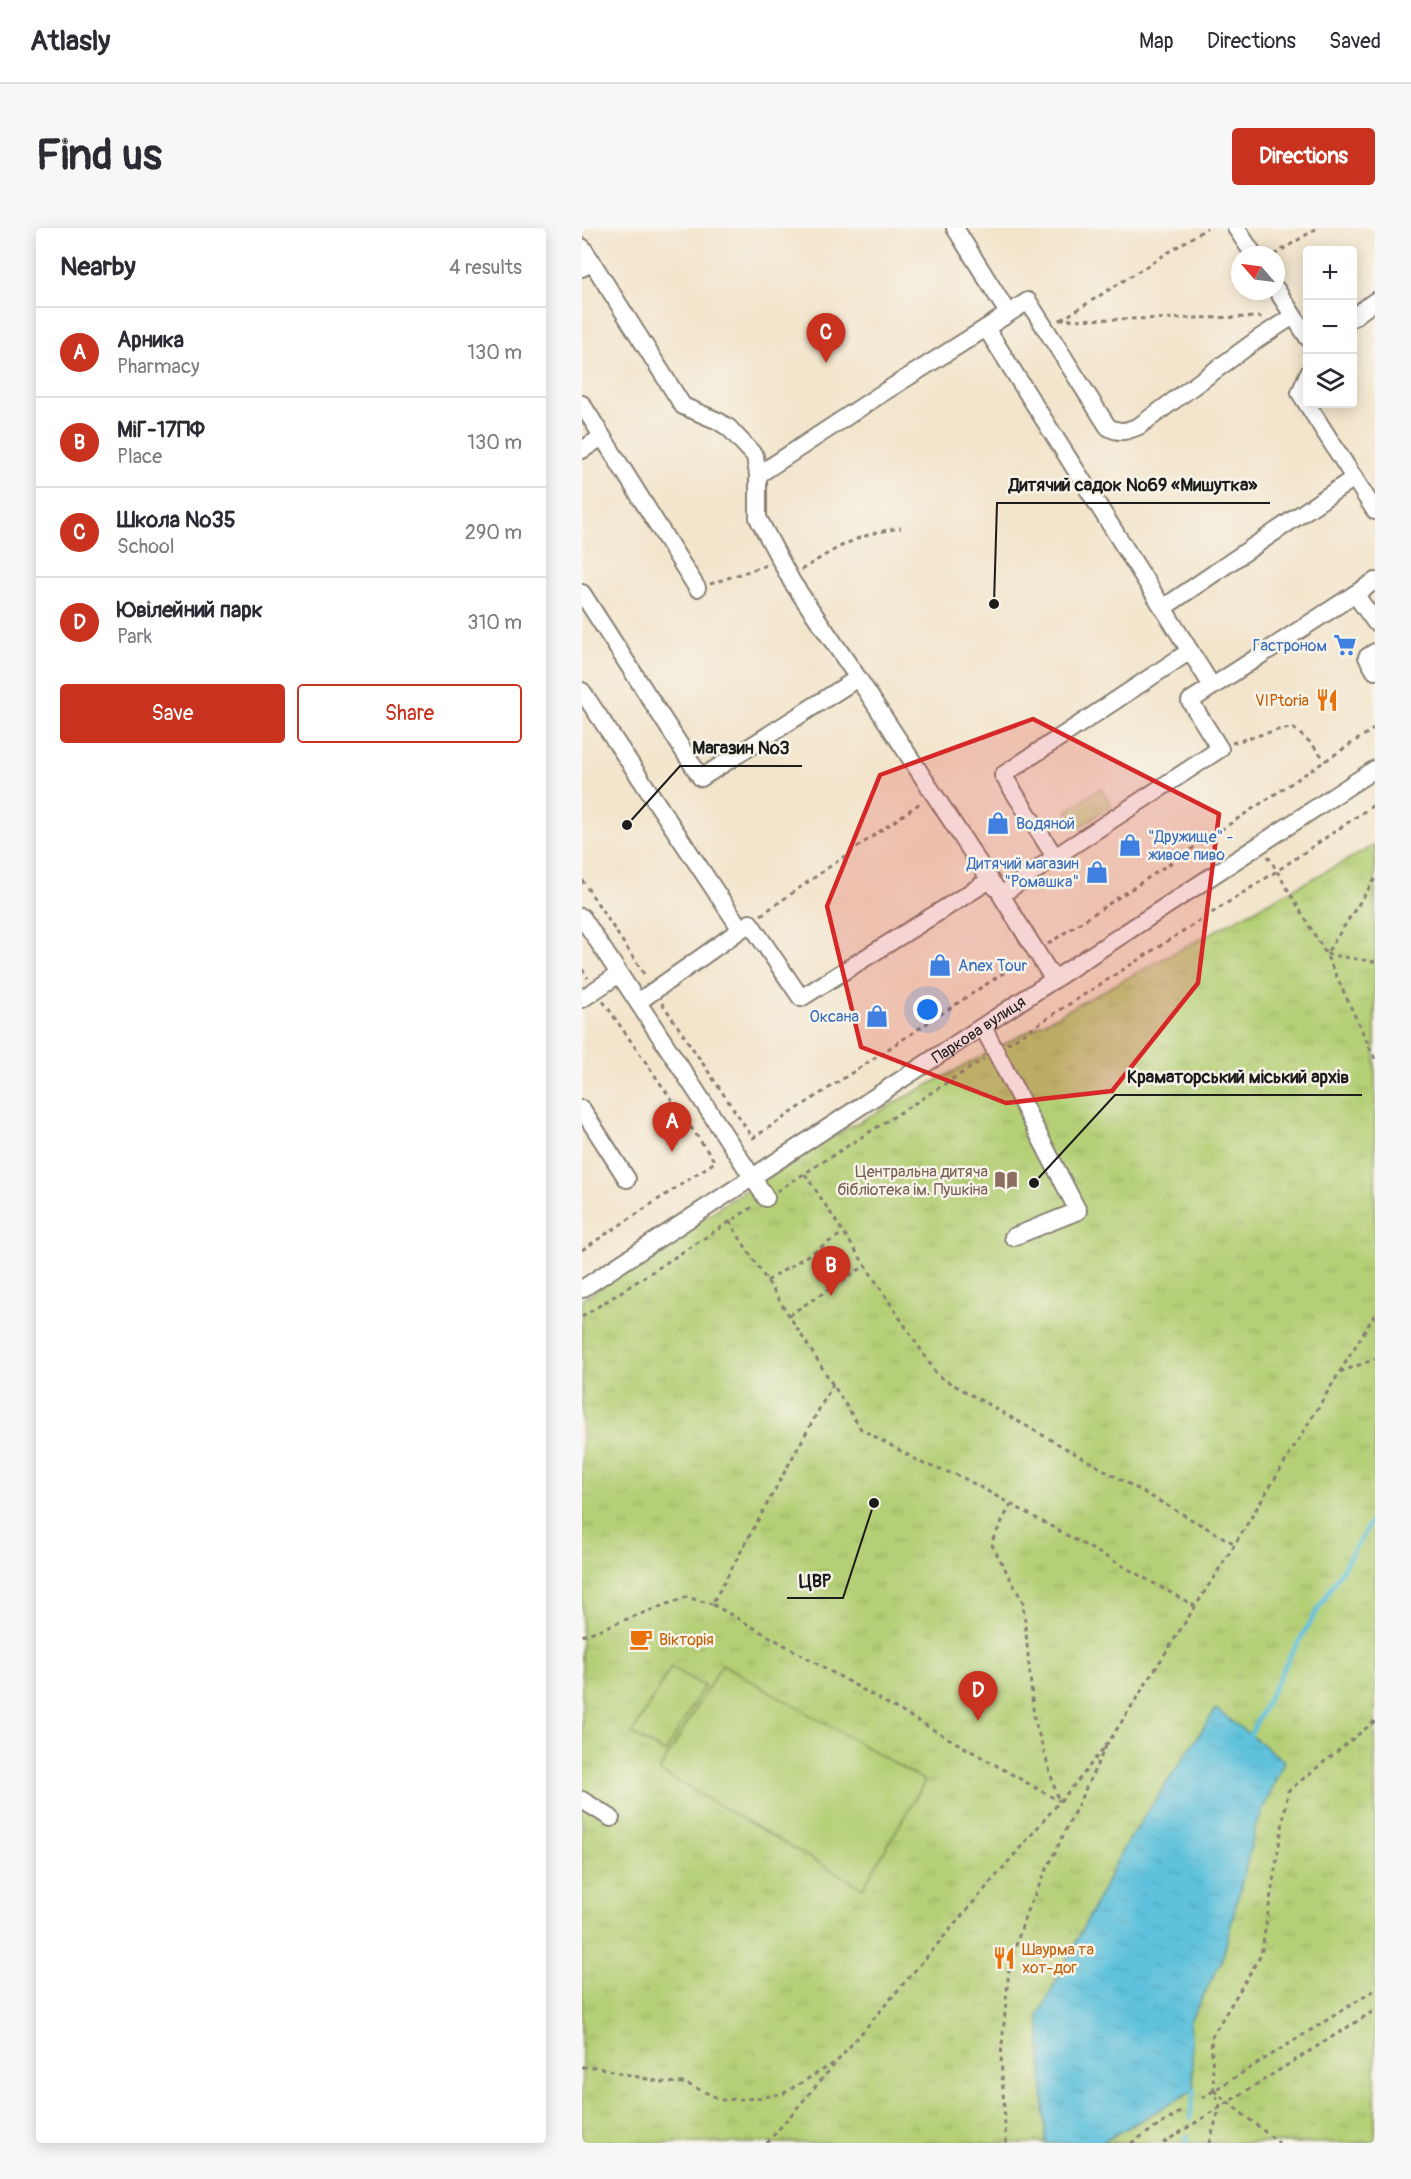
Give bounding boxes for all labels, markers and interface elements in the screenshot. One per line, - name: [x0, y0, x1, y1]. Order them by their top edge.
- text: Atlasly: [30, 24, 110, 59]
- text: Map: [1139, 28, 1174, 55]
- text: Directions: [1207, 28, 1296, 55]
- text: Saved: [1329, 28, 1381, 55]
- button: Directions: [1232, 128, 1375, 185]
- text: Find us: [36, 130, 162, 182]
- north arrow: [1231, 246, 1285, 300]
- map controls: [1303, 246, 1357, 408]
- button: +: [1303, 246, 1357, 300]
- text: Nearby: [60, 251, 136, 283]
- text: 4 results: [449, 255, 522, 280]
- button: −: [1303, 300, 1357, 354]
- pin: C: [806, 314, 846, 363]
- text: Арника: [117, 326, 184, 354]
- text: A: [73, 340, 86, 365]
- text: 130 m: [467, 340, 522, 365]
- text: Pharmacy: [117, 354, 200, 379]
- button: layers: [1303, 354, 1357, 408]
- text: МіГ-17ПФ: [117, 416, 205, 444]
- text: B: [74, 430, 85, 455]
- text: 130 m: [467, 430, 522, 455]
- text: Place: [117, 444, 162, 469]
- callout: Дитячий садок №69 «Мишутка»: [997, 467, 1270, 503]
- text: Дитячий садок №69 «Мишутка»: [1008, 474, 1258, 497]
- text: Школа №35: [117, 506, 236, 534]
- text: C: [73, 520, 86, 545]
- text: 290 m: [465, 520, 522, 545]
- text: School: [117, 534, 174, 559]
- text: Ювілейний парк: [117, 596, 263, 624]
- text: D: [73, 610, 86, 635]
- text: 310 m: [467, 610, 522, 635]
- text: Park: [117, 624, 152, 649]
- supermarket icon: Гастроном: [1332, 632, 1358, 658]
- place label: Гастроном: [1253, 636, 1327, 656]
- button: Save: [60, 684, 285, 743]
- button: Share: [297, 684, 522, 743]
- restaurant icon: VIPtoria: [1314, 687, 1340, 713]
- place label: VIPtoria: [1255, 691, 1309, 711]
- callout: Магазин №3: [680, 730, 802, 766]
- text: Магазин №3: [692, 737, 790, 760]
- shop icon: Водяной: [985, 810, 1011, 836]
- place label: Водяной: [1016, 814, 1075, 834]
- place label: "Дружище" - живое пиво: [1148, 827, 1234, 865]
- shop icon: "Дружище" - живое пиво: [1117, 832, 1143, 858]
- place label: Дитячий магазин "Ромашка": [966, 854, 1079, 892]
- shop icon: Дитячий магазин "Ромашка": [1084, 859, 1110, 885]
- shop icon: Anex Tour: [927, 952, 953, 978]
- place label: Anex Tour: [958, 956, 1028, 976]
- street label: Паркова вулиця: [928, 992, 1030, 1068]
- your location: [913, 995, 942, 1024]
- shop icon: Оксана: [864, 1003, 890, 1029]
- place label: Оксана: [810, 1007, 859, 1027]
- callout: Краматорський міський архів: [1115, 1059, 1362, 1095]
- text: Краматорський міський архів: [1127, 1066, 1349, 1089]
- pin: A: [652, 1102, 692, 1152]
- place label: Центральна дитяча бібліотека ім. Пушкіна: [837, 1162, 988, 1200]
- library icon: Центральна дитяча бібліотека ім. Пушкіна: [993, 1167, 1019, 1193]
- pin: B: [812, 1246, 850, 1296]
- callout: ЦВР: [787, 1562, 843, 1598]
- text: ЦВР: [799, 1570, 832, 1593]
- cafe icon: Вікторія: [628, 1626, 654, 1652]
- place label: Вікторія: [659, 1630, 714, 1650]
- pin: D: [958, 1672, 998, 1721]
- place label: Шаурма та хот-дог: [1022, 1940, 1094, 1978]
- restaurant icon: Шаурма та хот-дог: [991, 1945, 1017, 1971]

